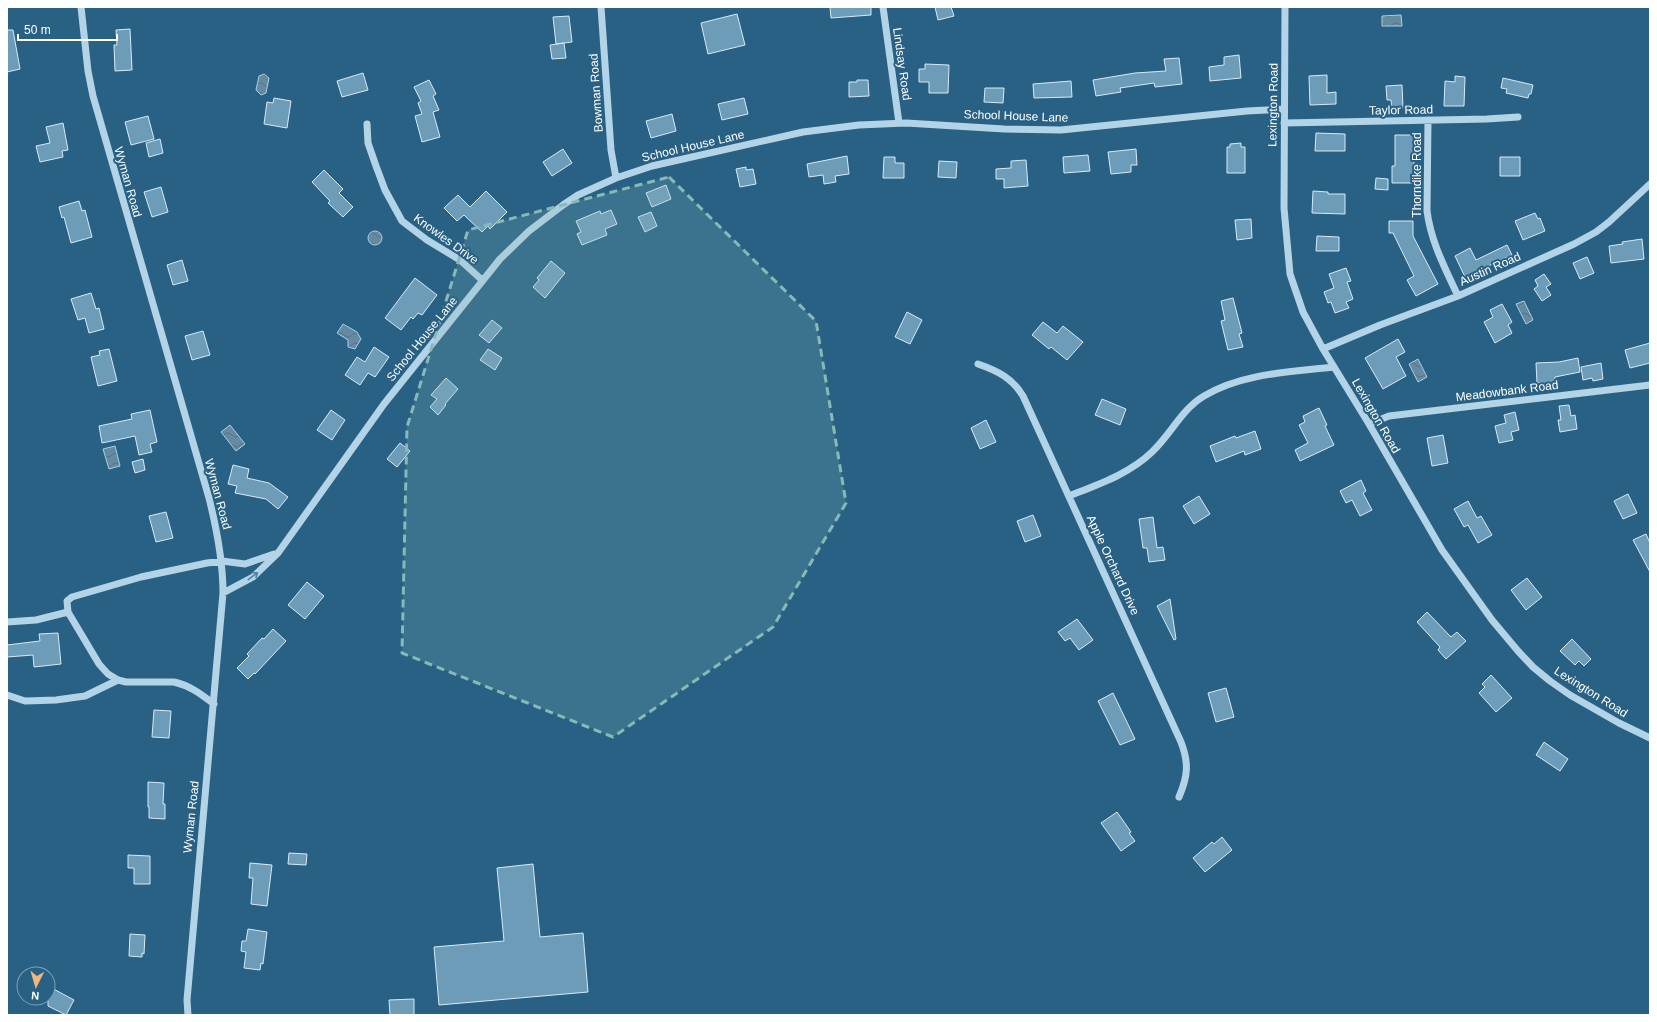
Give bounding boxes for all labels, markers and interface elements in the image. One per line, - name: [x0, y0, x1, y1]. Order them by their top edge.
- scale bar: [18, 16, 117, 42]
- text: 50 m: [24, 23, 51, 37]
- street label: Lindsay Road: [890, 27, 914, 101]
- street label: Bowman Road: [586, 53, 606, 133]
- street label: Lexington Road: [1265, 63, 1281, 147]
- street label: Taylor Road: [1369, 102, 1433, 118]
- street label: School House Lane: [963, 107, 1069, 125]
- street label: School House Lane: [640, 127, 746, 165]
- street label: Thorndike Road: [1410, 132, 1424, 218]
- street label: Wyman Road: [111, 145, 145, 219]
- street label: Knowles Drive: [411, 211, 481, 267]
- street label: Austin Road: [1457, 249, 1523, 289]
- street label: School House Lane: [384, 294, 461, 384]
- street label: Lexington Road: [1349, 376, 1403, 456]
- street label: Meadowbank Road: [1455, 378, 1559, 404]
- street label: Wyman Road: [202, 457, 234, 531]
- street label: Apple Orchard Drive: [1084, 513, 1142, 618]
- one-way arrow: [247, 572, 258, 580]
- street label: Lexington Road: [1552, 664, 1630, 720]
- street label: Wyman Road: [180, 780, 202, 854]
- north arrow: [16, 966, 56, 1006]
- text: N: [31, 990, 40, 1002]

